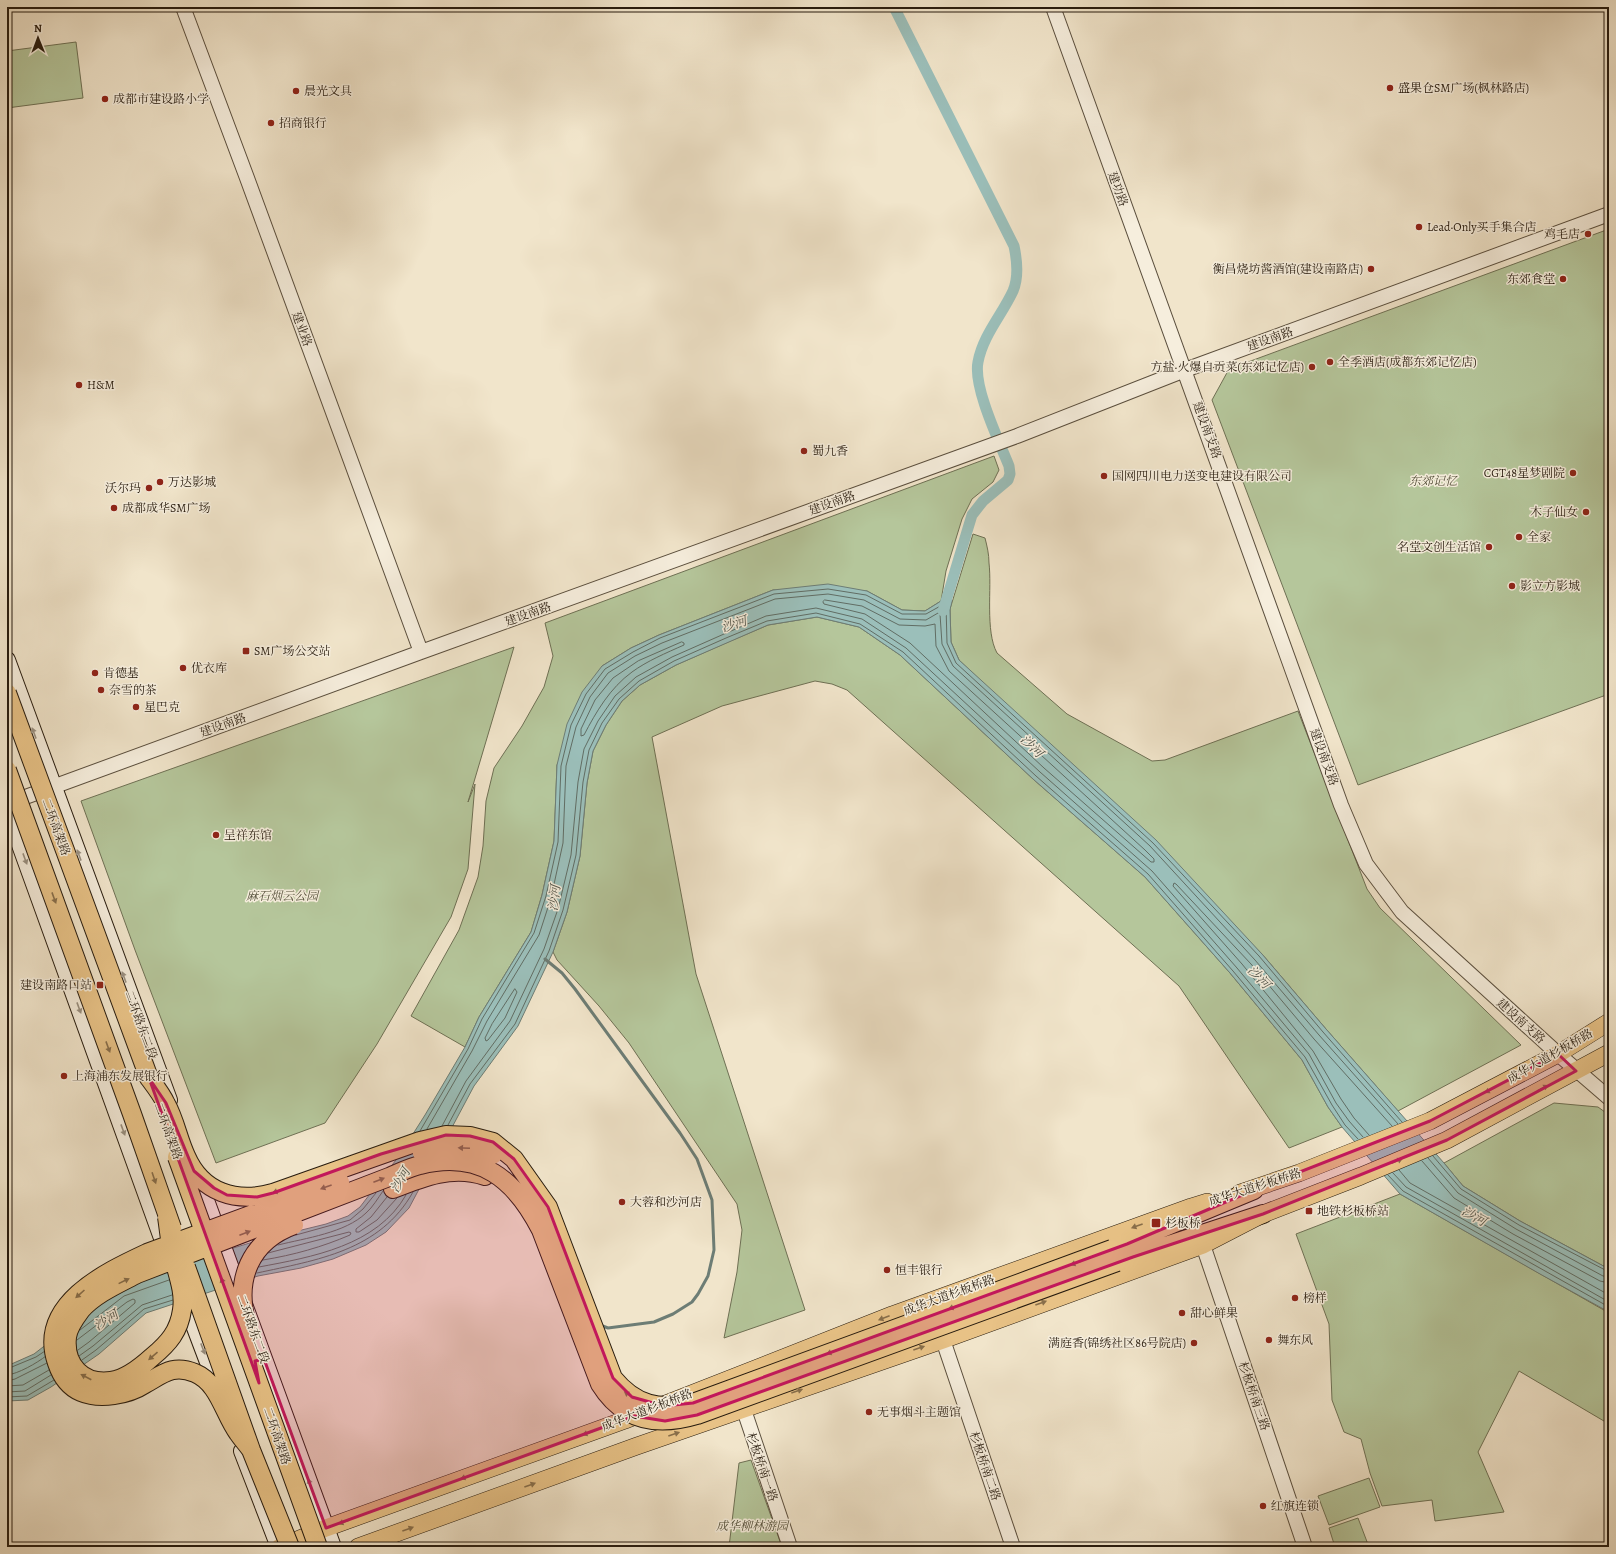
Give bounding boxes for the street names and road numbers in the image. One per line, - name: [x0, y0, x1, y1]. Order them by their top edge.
- street label: 建功路: [1104, 169, 1132, 209]
- street label: 建业路: [288, 309, 316, 349]
- street label: 建设南路: [1245, 323, 1295, 355]
- street label: 建设南支路: [1189, 399, 1225, 461]
- street label: 建设南路: [807, 487, 857, 519]
- street label: 建设南路: [503, 598, 553, 630]
- street label: 建设南路: [198, 709, 248, 741]
- street label: 建设南支路: [1306, 726, 1342, 788]
- street label: 二环高架路: [38, 796, 74, 858]
- street label: 二环路东二段: [121, 988, 161, 1062]
- street label: 建设南支路: [1493, 995, 1549, 1047]
- street label: 成华大道杉板桥路: [1504, 1025, 1596, 1087]
- street label: 二环高架路: [150, 1100, 186, 1162]
- street label: 成华大道杉板桥路: [1207, 1165, 1303, 1209]
- street label: 成华大道杉板桥路: [901, 1271, 997, 1319]
- street label: 二环路东二段: [233, 1292, 273, 1366]
- street label: 杉板桥南三路: [1235, 1359, 1273, 1433]
- street label: 成华大道杉板桥路: [599, 1385, 695, 1435]
- street label: 二环高架路: [260, 1405, 294, 1467]
- street label: 杉板桥南二路: [966, 1429, 1004, 1503]
- street label: 杉板桥南一路: [743, 1430, 781, 1504]

